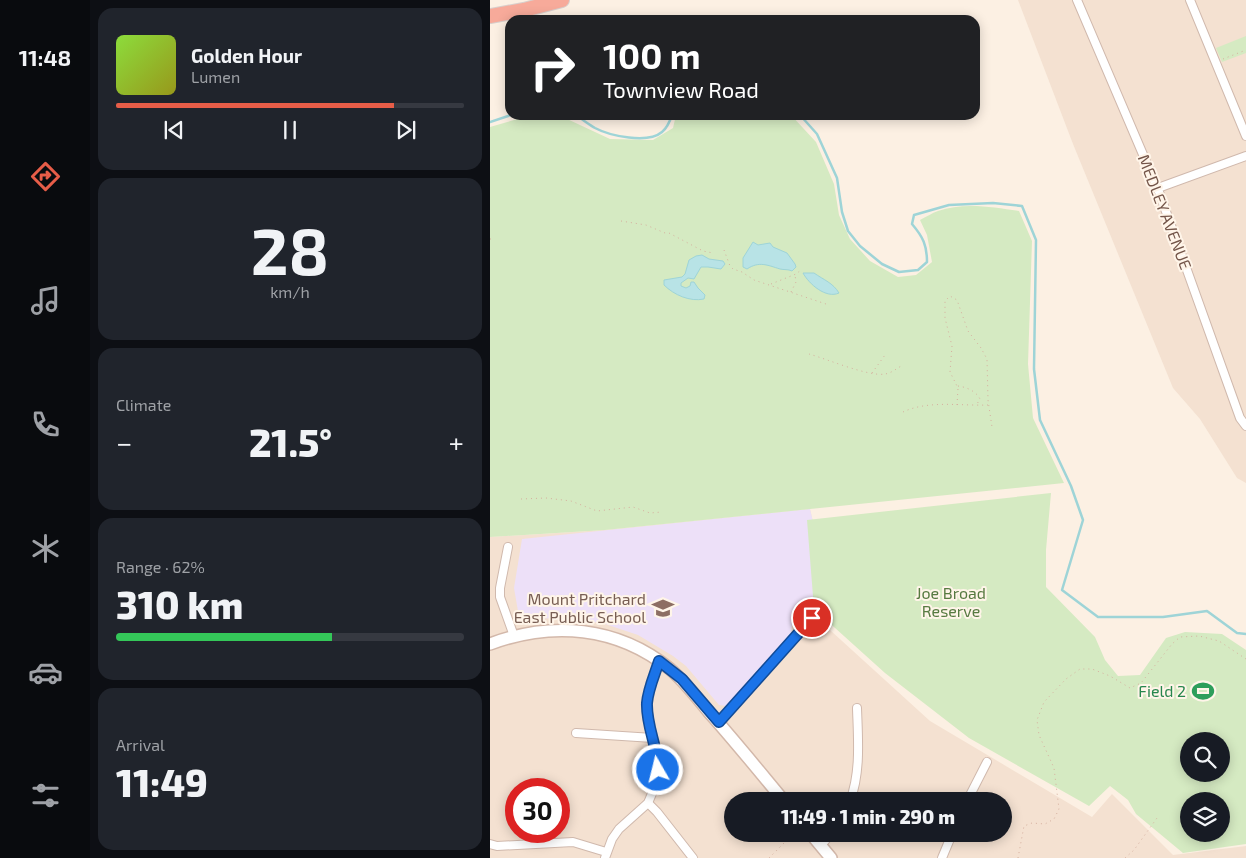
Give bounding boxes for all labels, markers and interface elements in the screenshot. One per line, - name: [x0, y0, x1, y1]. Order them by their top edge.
- text: 100 m: [603, 34, 701, 76]
- icon: right: [520, 35, 585, 100]
- text: 11:48: [19, 44, 71, 70]
- text: Golden Hour: [191, 44, 302, 67]
- text: Lumen: [191, 67, 240, 86]
- text: Townview Road: [603, 76, 759, 102]
- icon: previous: [160, 116, 188, 144]
- icon: pause: [276, 116, 304, 144]
- icon: next: [392, 116, 420, 144]
- street label: MEDLEY AVENUE: [1135, 152, 1196, 272]
- icon: directions: [28, 159, 63, 194]
- text: 28: [251, 210, 329, 288]
- text: km/h: [270, 282, 310, 301]
- icon: music: [28, 283, 63, 318]
- text: Climate: [116, 395, 171, 414]
- icon: phone: [28, 407, 63, 442]
- text: 21.5°: [249, 419, 332, 465]
- text: −: [116, 425, 132, 459]
- text: +: [449, 425, 464, 459]
- icon: climate: [28, 531, 63, 566]
- text: Range · 62%: [116, 557, 205, 576]
- text: 310 km: [116, 581, 243, 627]
- park label: Joe Broad Reserve: [916, 583, 986, 620]
- place label: Mount Pritchard East Public School: [514, 589, 646, 626]
- school or university icon: Mount Pritchard East Public School: [650, 595, 676, 621]
- pin: [791, 597, 833, 639]
- icon: arrive: [798, 604, 826, 632]
- icon: car: [28, 655, 63, 690]
- sports icon: Field 2: [1190, 678, 1216, 704]
- place label: Field 2: [1138, 681, 1186, 700]
- map controls: [1180, 732, 1230, 842]
- button: search: [1180, 732, 1230, 782]
- text: Arrival: [116, 735, 165, 754]
- position arrow: [631, 743, 683, 795]
- text: 11:49: [116, 759, 208, 805]
- icon: filters: [28, 778, 63, 813]
- speed limit sign: 30: [505, 778, 570, 843]
- button: layers: [1180, 792, 1230, 842]
- text: 11:49 · 1 min · 290 m: [781, 805, 955, 828]

